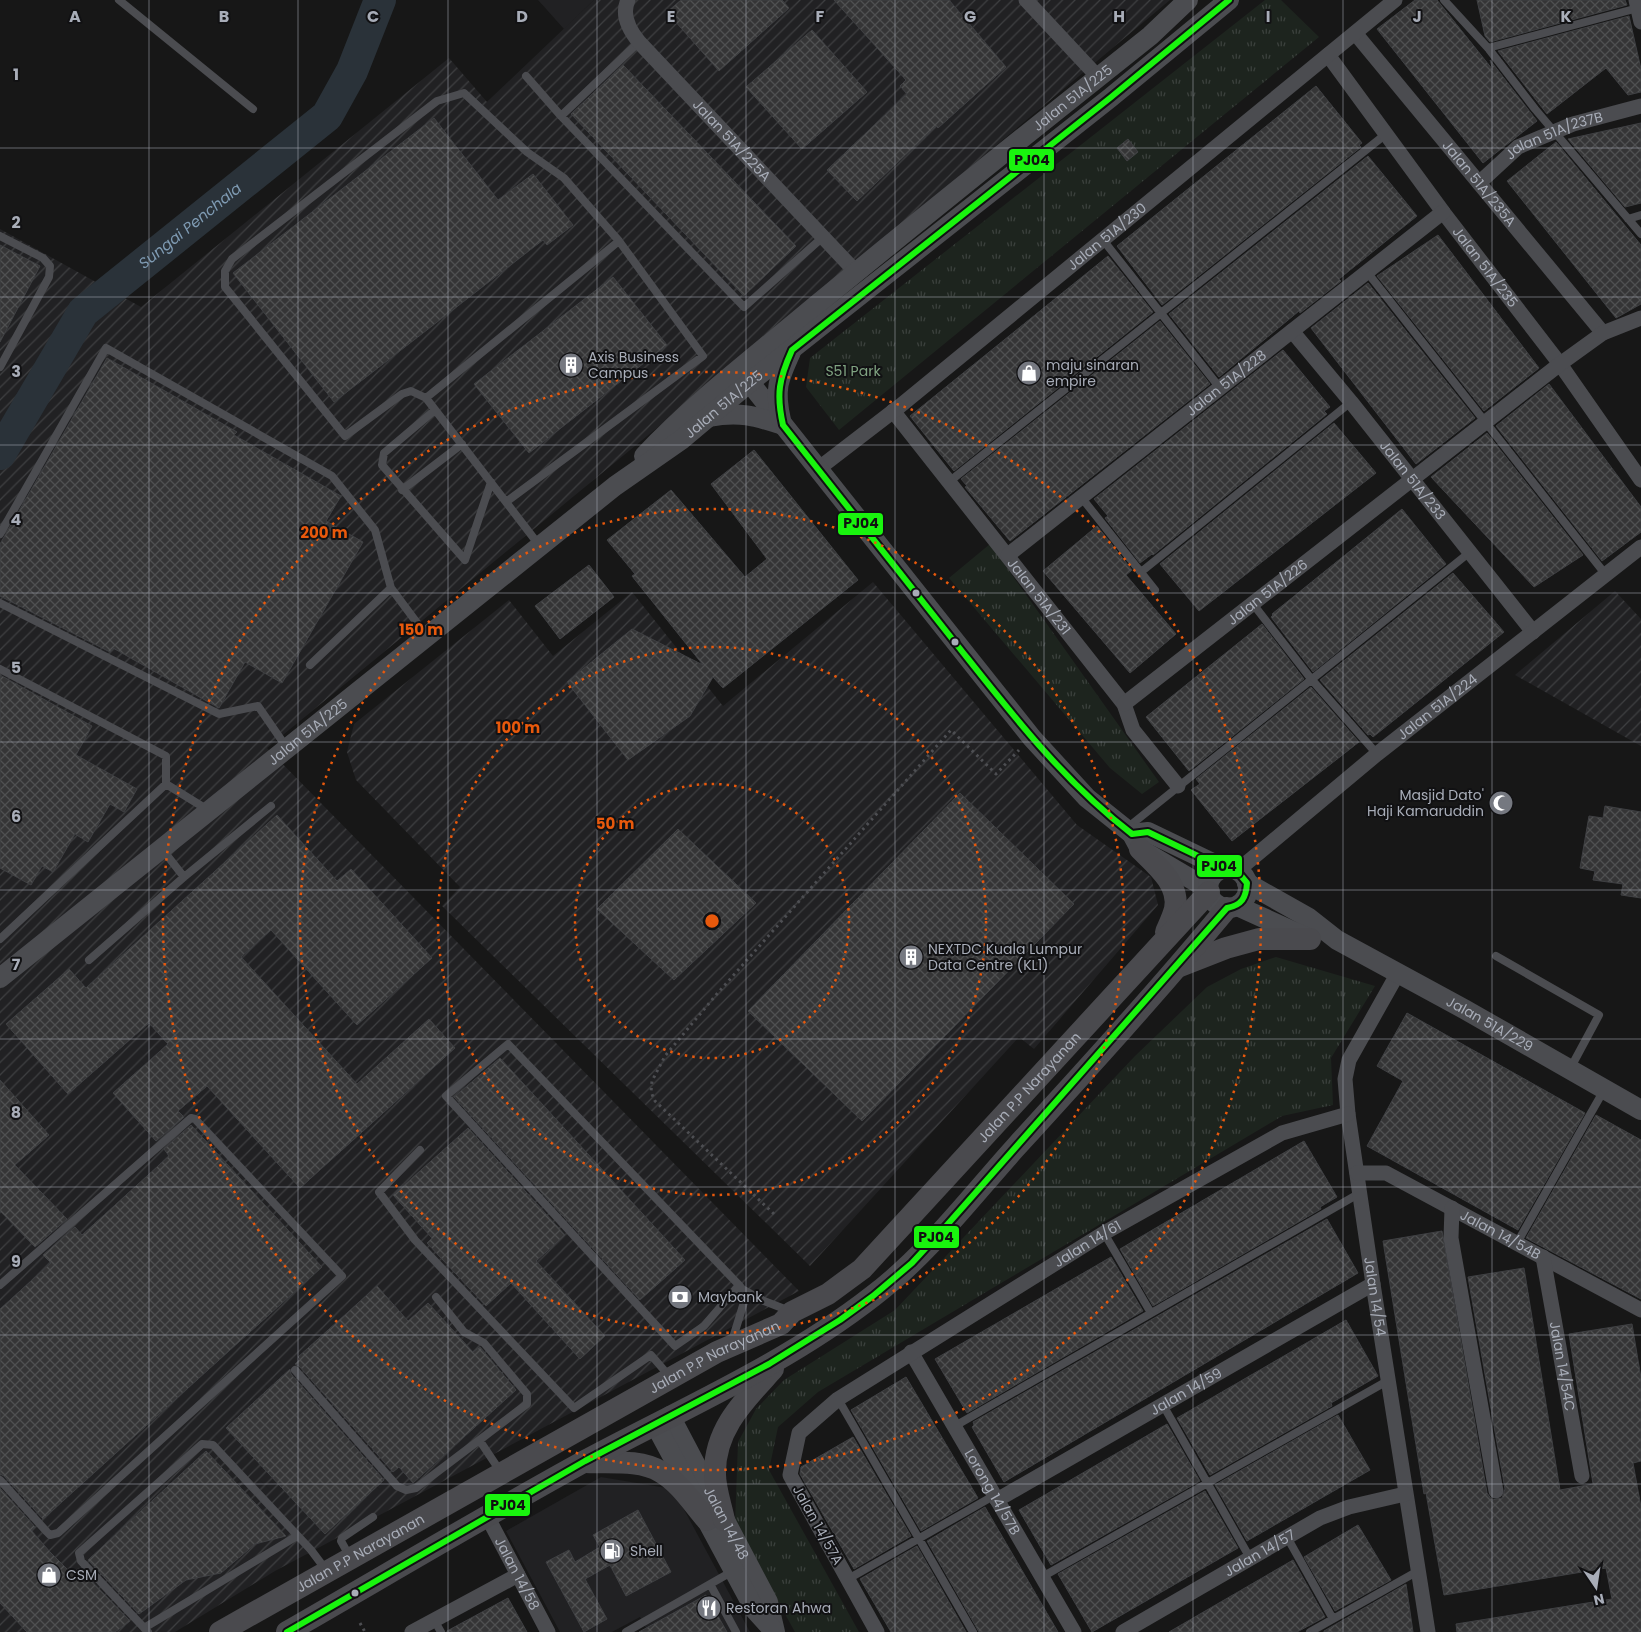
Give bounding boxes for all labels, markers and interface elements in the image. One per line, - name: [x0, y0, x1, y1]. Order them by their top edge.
- text: A: [69, 5, 81, 28]
- text: B: [219, 5, 229, 28]
- text: C: [367, 5, 379, 28]
- text: D: [516, 5, 528, 28]
- text: E: [667, 5, 675, 28]
- text: F: [816, 5, 825, 28]
- text: G: [964, 5, 976, 28]
- text: H: [1113, 5, 1125, 28]
- text: I: [1266, 5, 1270, 28]
- text: J: [1412, 5, 1422, 28]
- text: K: [1560, 5, 1572, 28]
- street label: Jalan 51A/225: [1028, 60, 1117, 136]
- text: 1: [13, 63, 19, 86]
- street label: Jalan 51A/225A: [688, 95, 776, 186]
- street label: Jalan 51A/237B: [1501, 107, 1605, 164]
- street label: Jalan 51A/235A: [1438, 136, 1521, 231]
- line badge: PJ04: [1008, 148, 1055, 172]
- text: PJ04: [1014, 150, 1050, 170]
- water label: Sungai Penchala: [134, 178, 246, 273]
- street label: Jalan 51A/230: [1063, 198, 1151, 275]
- text: 2: [11, 211, 21, 234]
- street label: Jalan 51A/235: [1448, 222, 1523, 312]
- street label: Jalan 51A/228: [1182, 345, 1271, 421]
- place label: Axis Business Campus: [588, 347, 679, 383]
- building icon: Axis Business Campus: [558, 352, 584, 378]
- place label: maju sinaran empire: [1046, 355, 1139, 391]
- text: 3: [11, 360, 21, 383]
- shop icon: maju sinaran empire: [1016, 360, 1042, 386]
- park label: S51 Park: [825, 361, 881, 381]
- street label: Jalan 51A/225: [680, 365, 767, 443]
- street label: Jalan 51A/233: [1375, 436, 1451, 524]
- text: 4: [11, 508, 22, 531]
- line badge: PJ04: [837, 512, 884, 536]
- text: PJ04: [843, 513, 879, 533]
- text: 200 m: [300, 522, 348, 543]
- street label: Jalan 51A/231: [1003, 554, 1076, 639]
- street label: Jalan 51A/226: [1223, 554, 1312, 630]
- unlabelled marker: [911, 588, 921, 598]
- text: 150 m: [399, 619, 443, 640]
- unlabelled marker: [950, 637, 960, 647]
- text: 5: [11, 656, 21, 679]
- street label: Jalan 51A/224: [1393, 669, 1482, 745]
- street label: Jalan 51A/225: [264, 694, 352, 770]
- text: 100 m: [496, 717, 540, 738]
- place label: Masjid Dato' Haji Kamaruddin: [1367, 785, 1484, 821]
- mosque icon: Masjid Dato' Haji Kamaruddin: [1488, 790, 1514, 816]
- text: 6: [11, 805, 21, 828]
- text: 50 m: [596, 813, 634, 834]
- line badge: PJ04: [1196, 854, 1243, 878]
- text: PJ04: [1201, 856, 1237, 876]
- centre of rings: [703, 912, 721, 930]
- place label: NEXTDC Kuala Lumpur Data Centre (KL1): [928, 939, 1082, 975]
- building icon: NEXTDC Kuala Lumpur Data Centre (KL1): [898, 944, 924, 970]
- text: 7: [12, 953, 21, 976]
- street label: Jalan 51A/229: [1443, 991, 1537, 1056]
- street label: Jalan P.P Narayanan: [973, 1027, 1085, 1147]
- text: 8: [11, 1101, 21, 1124]
- street label: Jalan 14/54B: [1457, 1205, 1544, 1264]
- street label: Jalan 14/61: [1050, 1215, 1125, 1272]
- line badge: PJ04: [913, 1225, 960, 1249]
- text: PJ04: [918, 1227, 954, 1247]
- text: 9: [11, 1250, 21, 1273]
- street label: Jalan 14/54: [1359, 1256, 1391, 1338]
- bank icon: Maybank: [667, 1284, 693, 1310]
- place label: Maybank: [698, 1287, 763, 1307]
- street label: Jalan P.P Narayanan: [645, 1316, 783, 1398]
- street label: Jalan 14/54C: [1545, 1320, 1580, 1413]
- street label: Jalan 14/59: [1146, 1363, 1226, 1420]
- street label: Lorong 14/57B: [960, 1445, 1025, 1539]
- street label: Jalan 14/57A: [788, 1482, 848, 1568]
- street label: Jalan 14/48: [699, 1483, 754, 1563]
- line badge: PJ04: [484, 1493, 531, 1517]
- text: PJ04: [490, 1495, 526, 1515]
- street label: Jalan P.P Narayanan: [293, 1509, 428, 1597]
- street label: Jalan 14/57: [1221, 1524, 1299, 1581]
- street label: Jalan 14/58: [490, 1533, 545, 1614]
- fuel station icon: Shell: [599, 1538, 625, 1564]
- place label: Shell: [630, 1541, 663, 1561]
- shop icon: CSM: [36, 1562, 62, 1588]
- north arrow: [1571, 1562, 1621, 1612]
- place label: CSM: [66, 1565, 97, 1585]
- unlabelled marker: [350, 1588, 360, 1598]
- text: N: [1592, 1589, 1606, 1611]
- restaurant icon: Restoran Ahwa: [696, 1595, 722, 1621]
- place label: Restoran Ahwa: [726, 1598, 831, 1618]

